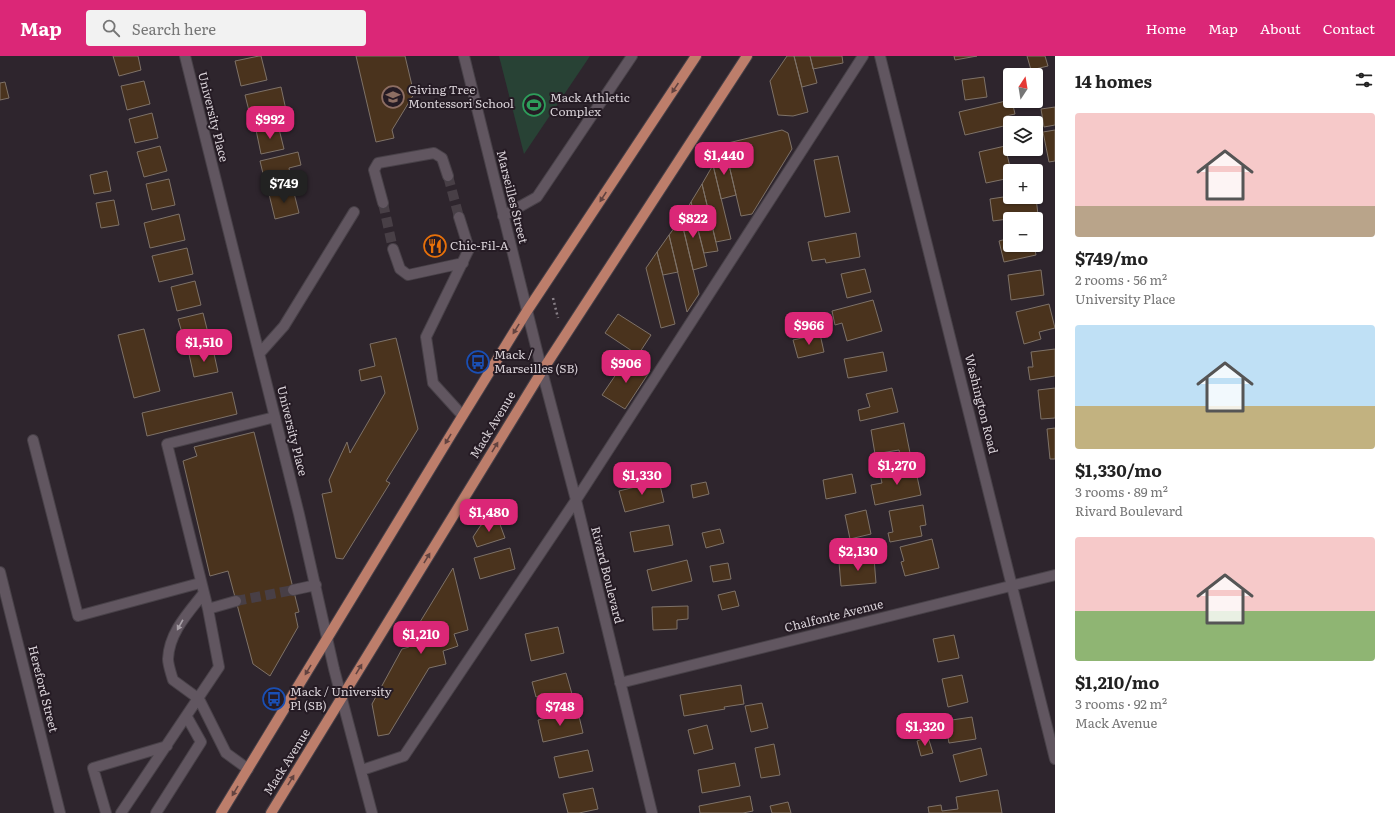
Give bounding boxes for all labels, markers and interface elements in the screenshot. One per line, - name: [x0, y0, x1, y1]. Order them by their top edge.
- search box: [86, 10, 366, 46]
- text: Map: [20, 14, 62, 42]
- icon: search: [100, 17, 122, 39]
- text: Search here: [132, 17, 216, 40]
- text: Home: [1146, 18, 1186, 38]
- text: Map: [1208, 18, 1238, 38]
- text: About: [1260, 18, 1301, 38]
- text: Contact: [1323, 18, 1375, 38]
- north arrow: [1003, 68, 1043, 108]
- map controls: [1003, 68, 1043, 252]
- text: 14 homes: [1075, 68, 1152, 93]
- icon: filters: [1353, 69, 1375, 91]
- street label: University Place: [194, 70, 234, 164]
- place label: Giving Tree Montessori School: [408, 80, 514, 112]
- one-way arrow: [671, 83, 678, 94]
- school or university icon: Giving Tree Montessori School: [380, 84, 406, 110]
- place label: Mack Athletic Complex: [550, 88, 630, 120]
- sports icon: Mack Athletic Complex: [521, 92, 547, 118]
- pin: $992: [246, 106, 294, 140]
- text: $992: [255, 109, 285, 128]
- button: layers: [1003, 116, 1043, 156]
- icon: home: [1189, 139, 1261, 211]
- pin: $1,440: [691, 142, 757, 176]
- text: $1,440: [704, 145, 744, 164]
- street label: Marseilles Street: [493, 148, 533, 245]
- button: +: [1003, 164, 1043, 204]
- pin: $749: [260, 170, 308, 204]
- text: $749: [269, 173, 299, 192]
- one-way arrow: [599, 191, 606, 202]
- pin: $822: [669, 205, 717, 239]
- text: $822: [678, 208, 708, 227]
- button: −: [1003, 212, 1043, 252]
- restaurant icon: Chic-Fil-A: [422, 233, 448, 259]
- place label: Chic-Fil-A: [450, 236, 509, 254]
- text: $749/mo: [1075, 245, 1148, 270]
- text: 2 rooms · 56 m²: [1075, 270, 1167, 289]
- text: University Place: [1075, 289, 1175, 308]
- pin: $966: [785, 312, 833, 346]
- text: $966: [794, 315, 824, 334]
- one-way arrow: [512, 324, 520, 334]
- pin: $1,510: [171, 329, 237, 363]
- text: $1,510: [185, 332, 223, 351]
- place label: Mack / Marseilles (SB): [494, 345, 578, 377]
- bus stop icon: Mack / Marseilles (SB): [465, 349, 491, 375]
- pin: $906: [602, 350, 650, 384]
- icon: home: [1189, 351, 1261, 423]
- street label: Washington Road: [961, 352, 1003, 456]
- text: $906: [611, 353, 641, 372]
- street label: University Place: [273, 384, 313, 478]
- street label: Mack Avenue: [465, 387, 519, 462]
- one-way arrow: [444, 433, 451, 445]
- one-way arrow: [491, 441, 498, 453]
- pin: $1,270: [864, 452, 930, 486]
- text: $1,270: [877, 455, 917, 474]
- text: $1,330/mo: [1075, 457, 1162, 482]
- pin: $1,330: [609, 462, 675, 496]
- text: $1,330: [622, 465, 662, 484]
- text: 3 rooms · 89 m²: [1075, 482, 1168, 501]
- pin: $1,480: [456, 499, 522, 533]
- text: Rivard Boulevard: [1075, 501, 1183, 520]
- text: $1,480: [469, 502, 509, 521]
- street label: Rivard Boulevard: [587, 524, 629, 626]
- pin: $2,130: [825, 538, 891, 572]
- text: $2,130: [838, 541, 878, 560]
- one-way arrow: [423, 553, 431, 563]
- icon: home: [1189, 563, 1261, 635]
- street label: Chalfonte Avenue: [782, 594, 885, 636]
- one-way arrow: [177, 619, 183, 631]
- pin: $1,210: [388, 621, 454, 655]
- text: $1,210: [402, 624, 440, 643]
- street label: Hereford Street: [24, 643, 63, 734]
- one-way arrow: [356, 663, 363, 675]
- one-way arrow: [304, 664, 311, 676]
- text: $1,210/mo: [1075, 669, 1159, 694]
- place label: Mack / University Pl (SB): [290, 682, 392, 714]
- bus stop icon: Mack / University Pl (SB): [261, 686, 287, 712]
- pin: $748: [536, 693, 584, 727]
- text: 3 rooms · 92 m²: [1075, 694, 1167, 713]
- text: $748: [545, 696, 575, 715]
- pin: $1,320: [892, 713, 958, 747]
- text: Mack Avenue: [1075, 713, 1157, 732]
- text: $1,320: [905, 716, 945, 735]
- street label: Mack Avenue: [258, 725, 314, 798]
- one-way arrow: [287, 775, 295, 785]
- one-way arrow: [231, 785, 238, 797]

